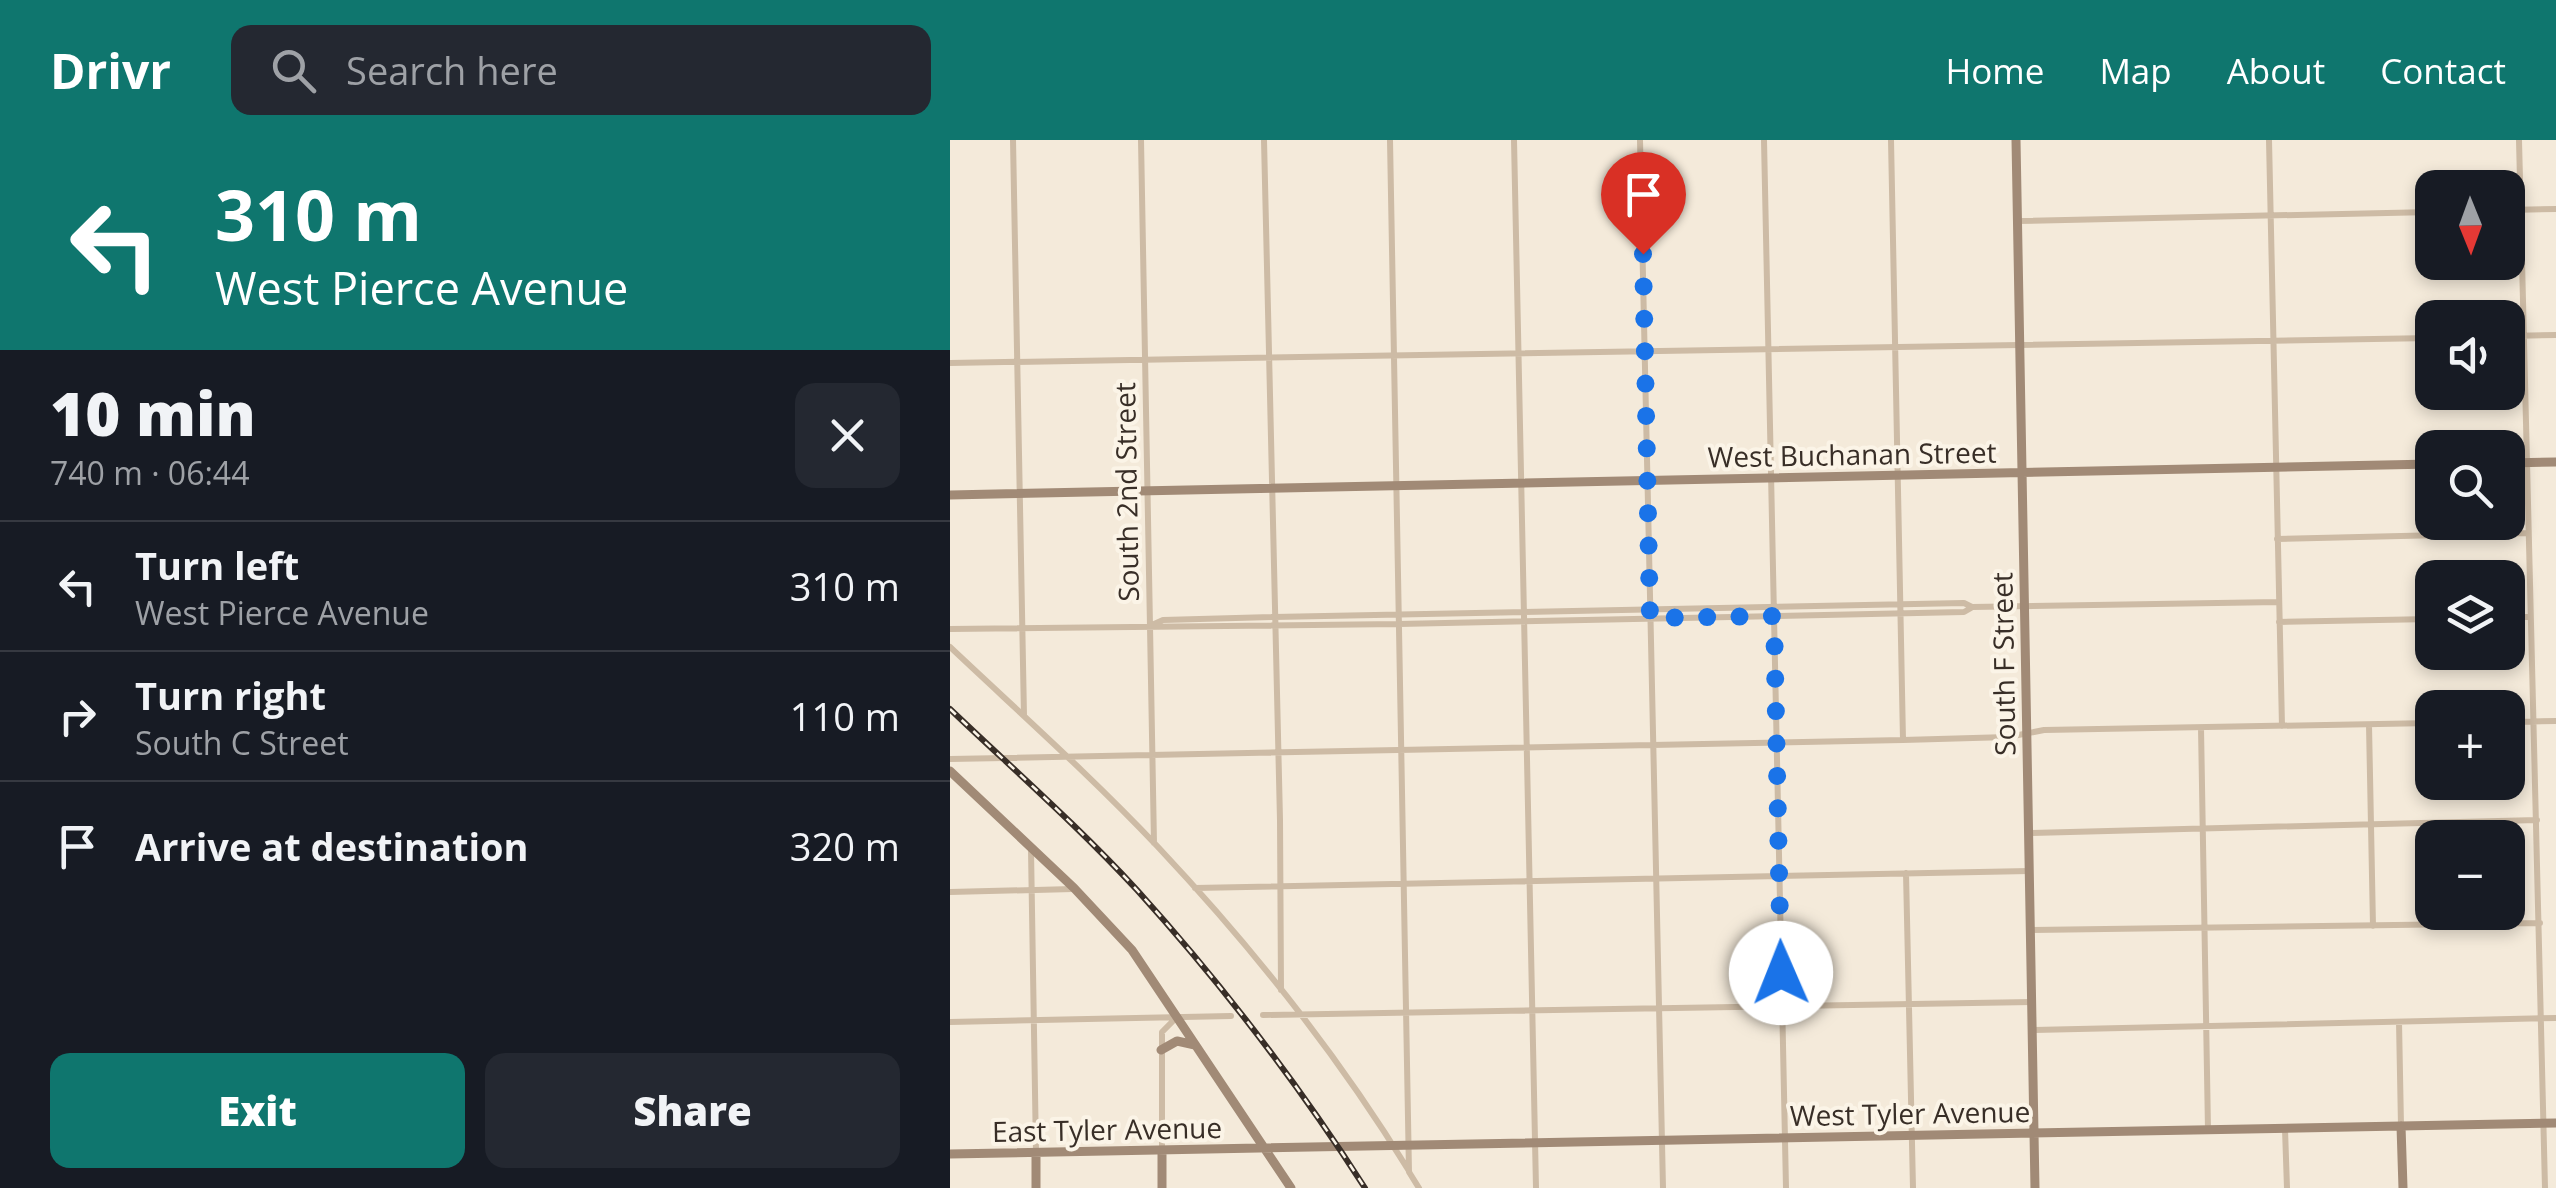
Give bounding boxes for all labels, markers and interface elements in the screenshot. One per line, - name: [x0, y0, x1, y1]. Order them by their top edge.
- search box: [231, 25, 931, 115]
- text: Drivr: [50, 38, 171, 103]
- icon: search: [266, 43, 321, 98]
- text: Search here: [346, 44, 558, 96]
- text: Home: [1945, 47, 2044, 94]
- text: Map: [2099, 47, 2172, 94]
- text: About: [2227, 47, 2325, 94]
- text: Contact: [2380, 47, 2506, 94]
- pin: [1601, 152, 1686, 255]
- text: 310 m: [215, 166, 422, 262]
- icon: arrive: [1616, 167, 1671, 222]
- north arrow: [2415, 170, 2525, 280]
- map controls: [2415, 170, 2525, 930]
- icon: left: [50, 180, 180, 310]
- text: West Pierce Avenue: [215, 257, 628, 318]
- button: sound: [2415, 300, 2525, 410]
- text: 10 min: [50, 372, 256, 454]
- street label: South 2nd Street: [1105, 382, 1147, 602]
- button: close: [795, 383, 900, 488]
- button: search: [2415, 430, 2525, 540]
- street label: West Buchanan Street: [1707, 432, 1997, 476]
- text: 740 m · 06:44: [50, 451, 249, 494]
- text: Turn left: [135, 539, 299, 591]
- icon: left: [50, 559, 105, 614]
- text: 310 m: [790, 560, 900, 612]
- button: layers: [2415, 560, 2525, 670]
- street label: South F Street: [1982, 572, 2024, 756]
- text: West Pierce Avenue: [135, 591, 429, 634]
- text: Turn right: [135, 669, 326, 721]
- icon: right: [50, 689, 105, 744]
- text: 110 m: [790, 690, 900, 742]
- button: +: [2415, 690, 2525, 800]
- text: South C Street: [135, 721, 349, 764]
- icon: arrive: [50, 819, 105, 874]
- text: Arrive at destination: [135, 820, 529, 872]
- text: 320 m: [790, 820, 900, 872]
- button: −: [2415, 820, 2525, 930]
- position arrow: [1729, 921, 1833, 1025]
- button: Exit: [50, 1053, 465, 1168]
- button: Share: [485, 1053, 900, 1168]
- street label: West Tyler Avenue: [1789, 1092, 2031, 1134]
- street label: East Tyler Avenue: [992, 1108, 1222, 1150]

